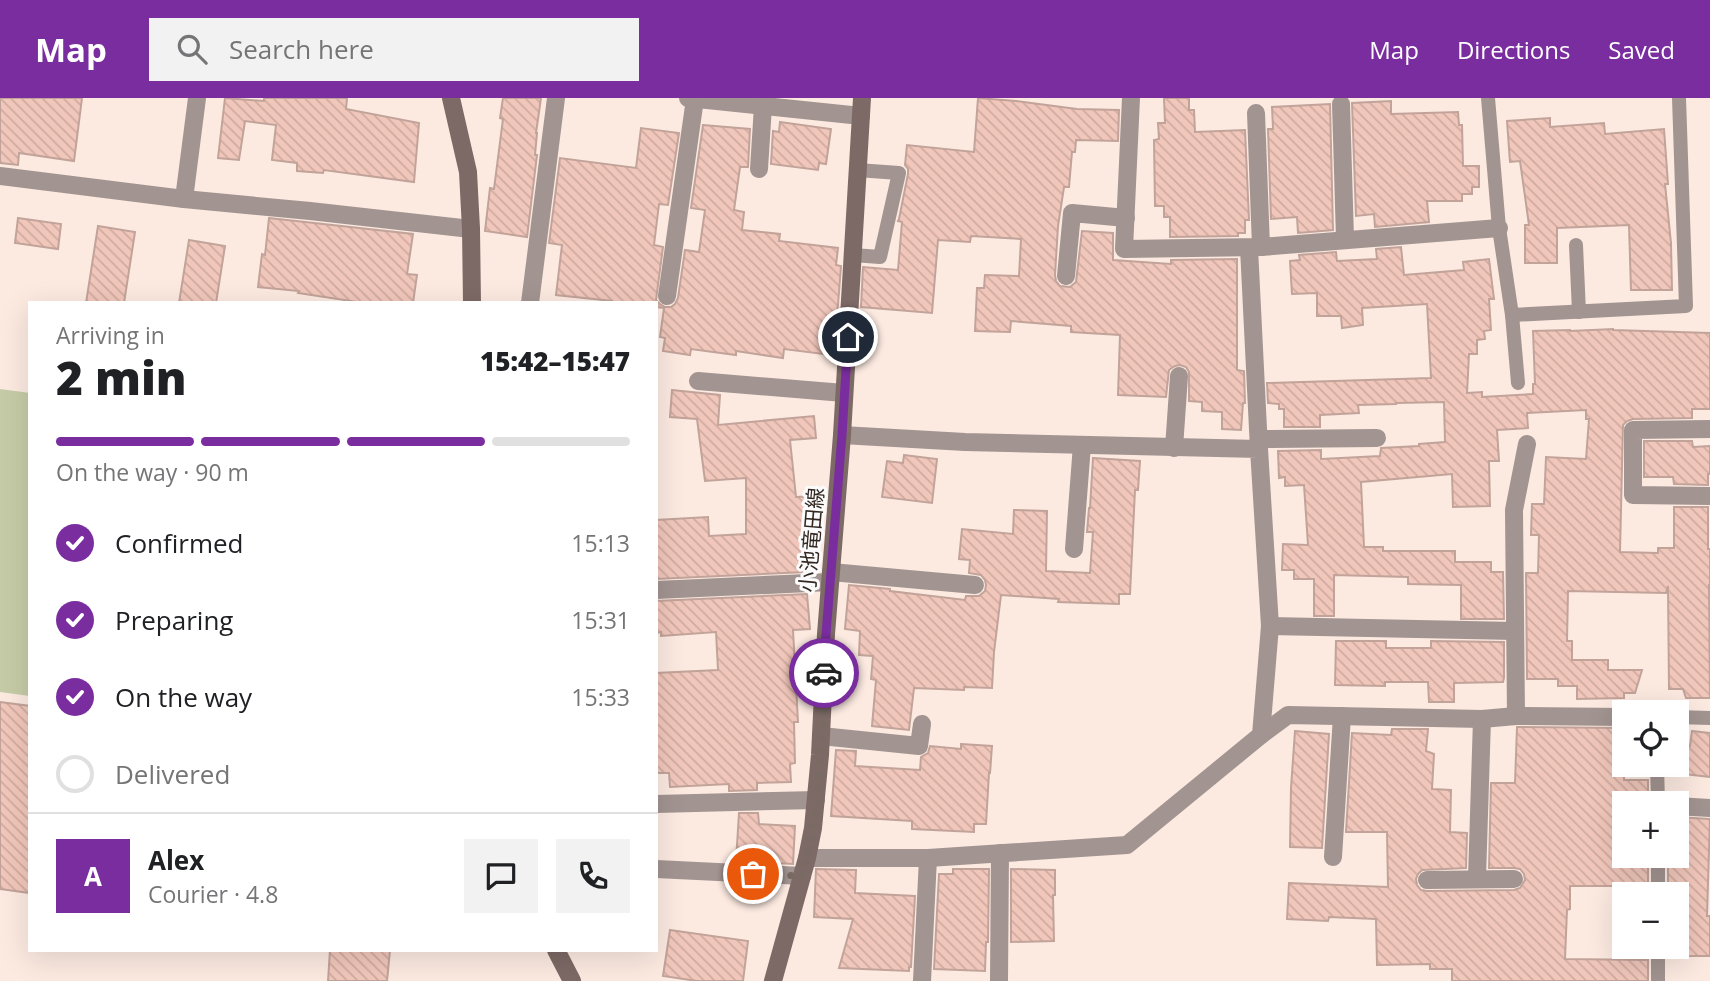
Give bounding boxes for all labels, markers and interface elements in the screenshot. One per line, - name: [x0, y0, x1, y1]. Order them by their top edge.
- search box: [149, 18, 639, 81]
- text: Map: [35, 27, 107, 72]
- icon: search: [173, 30, 211, 68]
- text: Search here: [229, 31, 374, 67]
- text: Map: [1369, 33, 1419, 66]
- text: Directions: [1457, 33, 1570, 66]
- text: Saved: [1608, 33, 1675, 66]
- pin: [818, 307, 878, 367]
- icon: home: [829, 318, 867, 356]
- text: Arriving in: [56, 319, 165, 351]
- text: 15:42–15:47: [480, 343, 630, 379]
- text: 2 min: [56, 346, 187, 408]
- text: On the way · 90 m: [56, 456, 249, 488]
- street label: 小池竜田線: [792, 486, 830, 594]
- icon: check: [56, 524, 94, 562]
- text: Confirmed: [115, 525, 243, 561]
- text: 15:13: [571, 527, 630, 559]
- icon: check: [56, 601, 94, 639]
- text: Preparing: [115, 602, 233, 638]
- text: 15:31: [571, 604, 630, 636]
- courier: [789, 638, 859, 708]
- icon: car: [805, 654, 843, 692]
- icon: check: [56, 678, 94, 716]
- text: On the way: [115, 679, 252, 715]
- text: 15:33: [571, 681, 630, 713]
- map controls: [1612, 700, 1689, 959]
- button: locate: [1612, 700, 1689, 777]
- text: Delivered: [115, 756, 230, 792]
- button: +: [1612, 791, 1689, 868]
- button: chat: [464, 839, 538, 913]
- button: phone: [556, 839, 630, 913]
- text: Alex: [148, 842, 204, 878]
- pin: [723, 844, 783, 904]
- icon: bag: [734, 855, 772, 893]
- text: A: [84, 858, 102, 894]
- text: Courier · 4.8: [148, 878, 278, 910]
- button: −: [1612, 882, 1689, 959]

